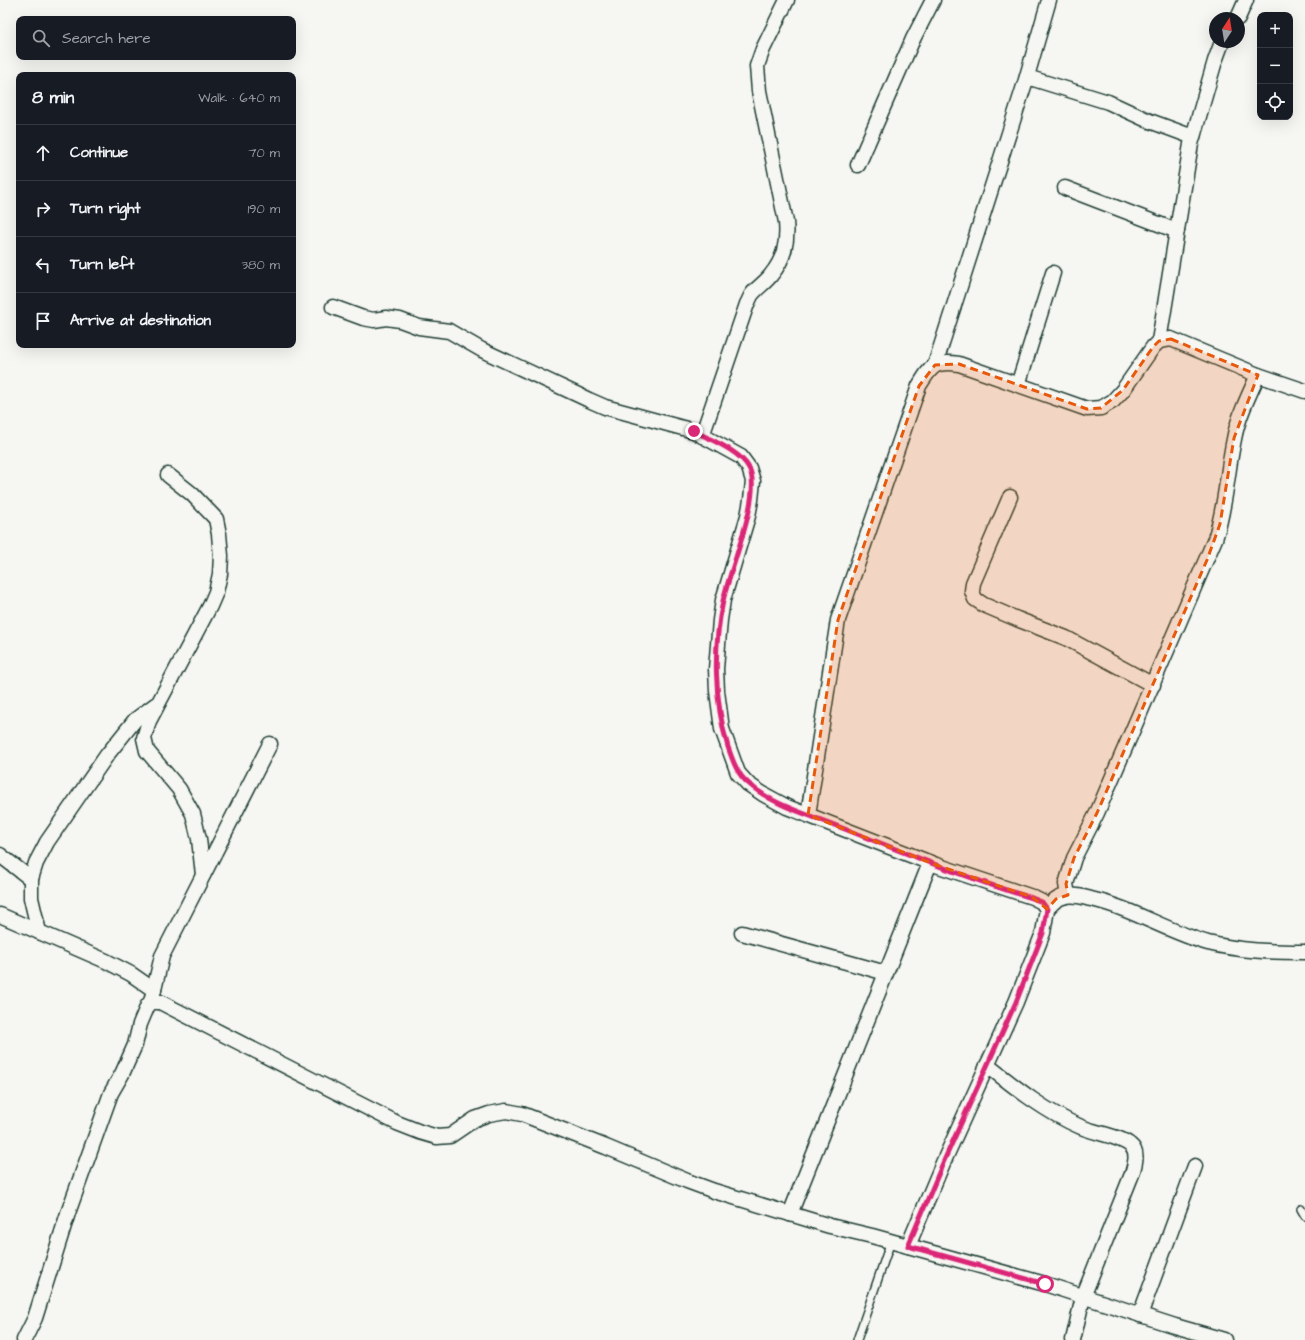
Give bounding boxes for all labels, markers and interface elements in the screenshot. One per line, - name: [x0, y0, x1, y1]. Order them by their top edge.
- north arrow: [1209, 12, 1245, 48]
- map controls: [1257, 12, 1293, 120]
- button: +: [1257, 12, 1293, 48]
- search box: [16, 16, 296, 60]
- icon: search: [30, 27, 52, 49]
- text: Search here: [62, 28, 151, 49]
- button: −: [1257, 48, 1293, 84]
- button: locate: [1257, 84, 1293, 120]
- text: 8 min: [32, 86, 74, 110]
- text: Walk · 640 m: [198, 89, 280, 107]
- icon: ahead: [32, 142, 54, 164]
- text: Continue: [70, 142, 128, 163]
- text: 70 m: [248, 144, 280, 162]
- icon: right: [32, 198, 54, 220]
- text: Turn right: [70, 198, 141, 219]
- text: 190 m: [247, 200, 280, 218]
- icon: left: [32, 254, 54, 276]
- text: Turn left: [70, 254, 134, 275]
- text: 380 m: [241, 256, 280, 274]
- icon: arrive: [32, 310, 54, 332]
- text: Arrive at destination: [70, 310, 211, 331]
- route end: [685, 422, 703, 440]
- route start: [1036, 1275, 1054, 1293]

